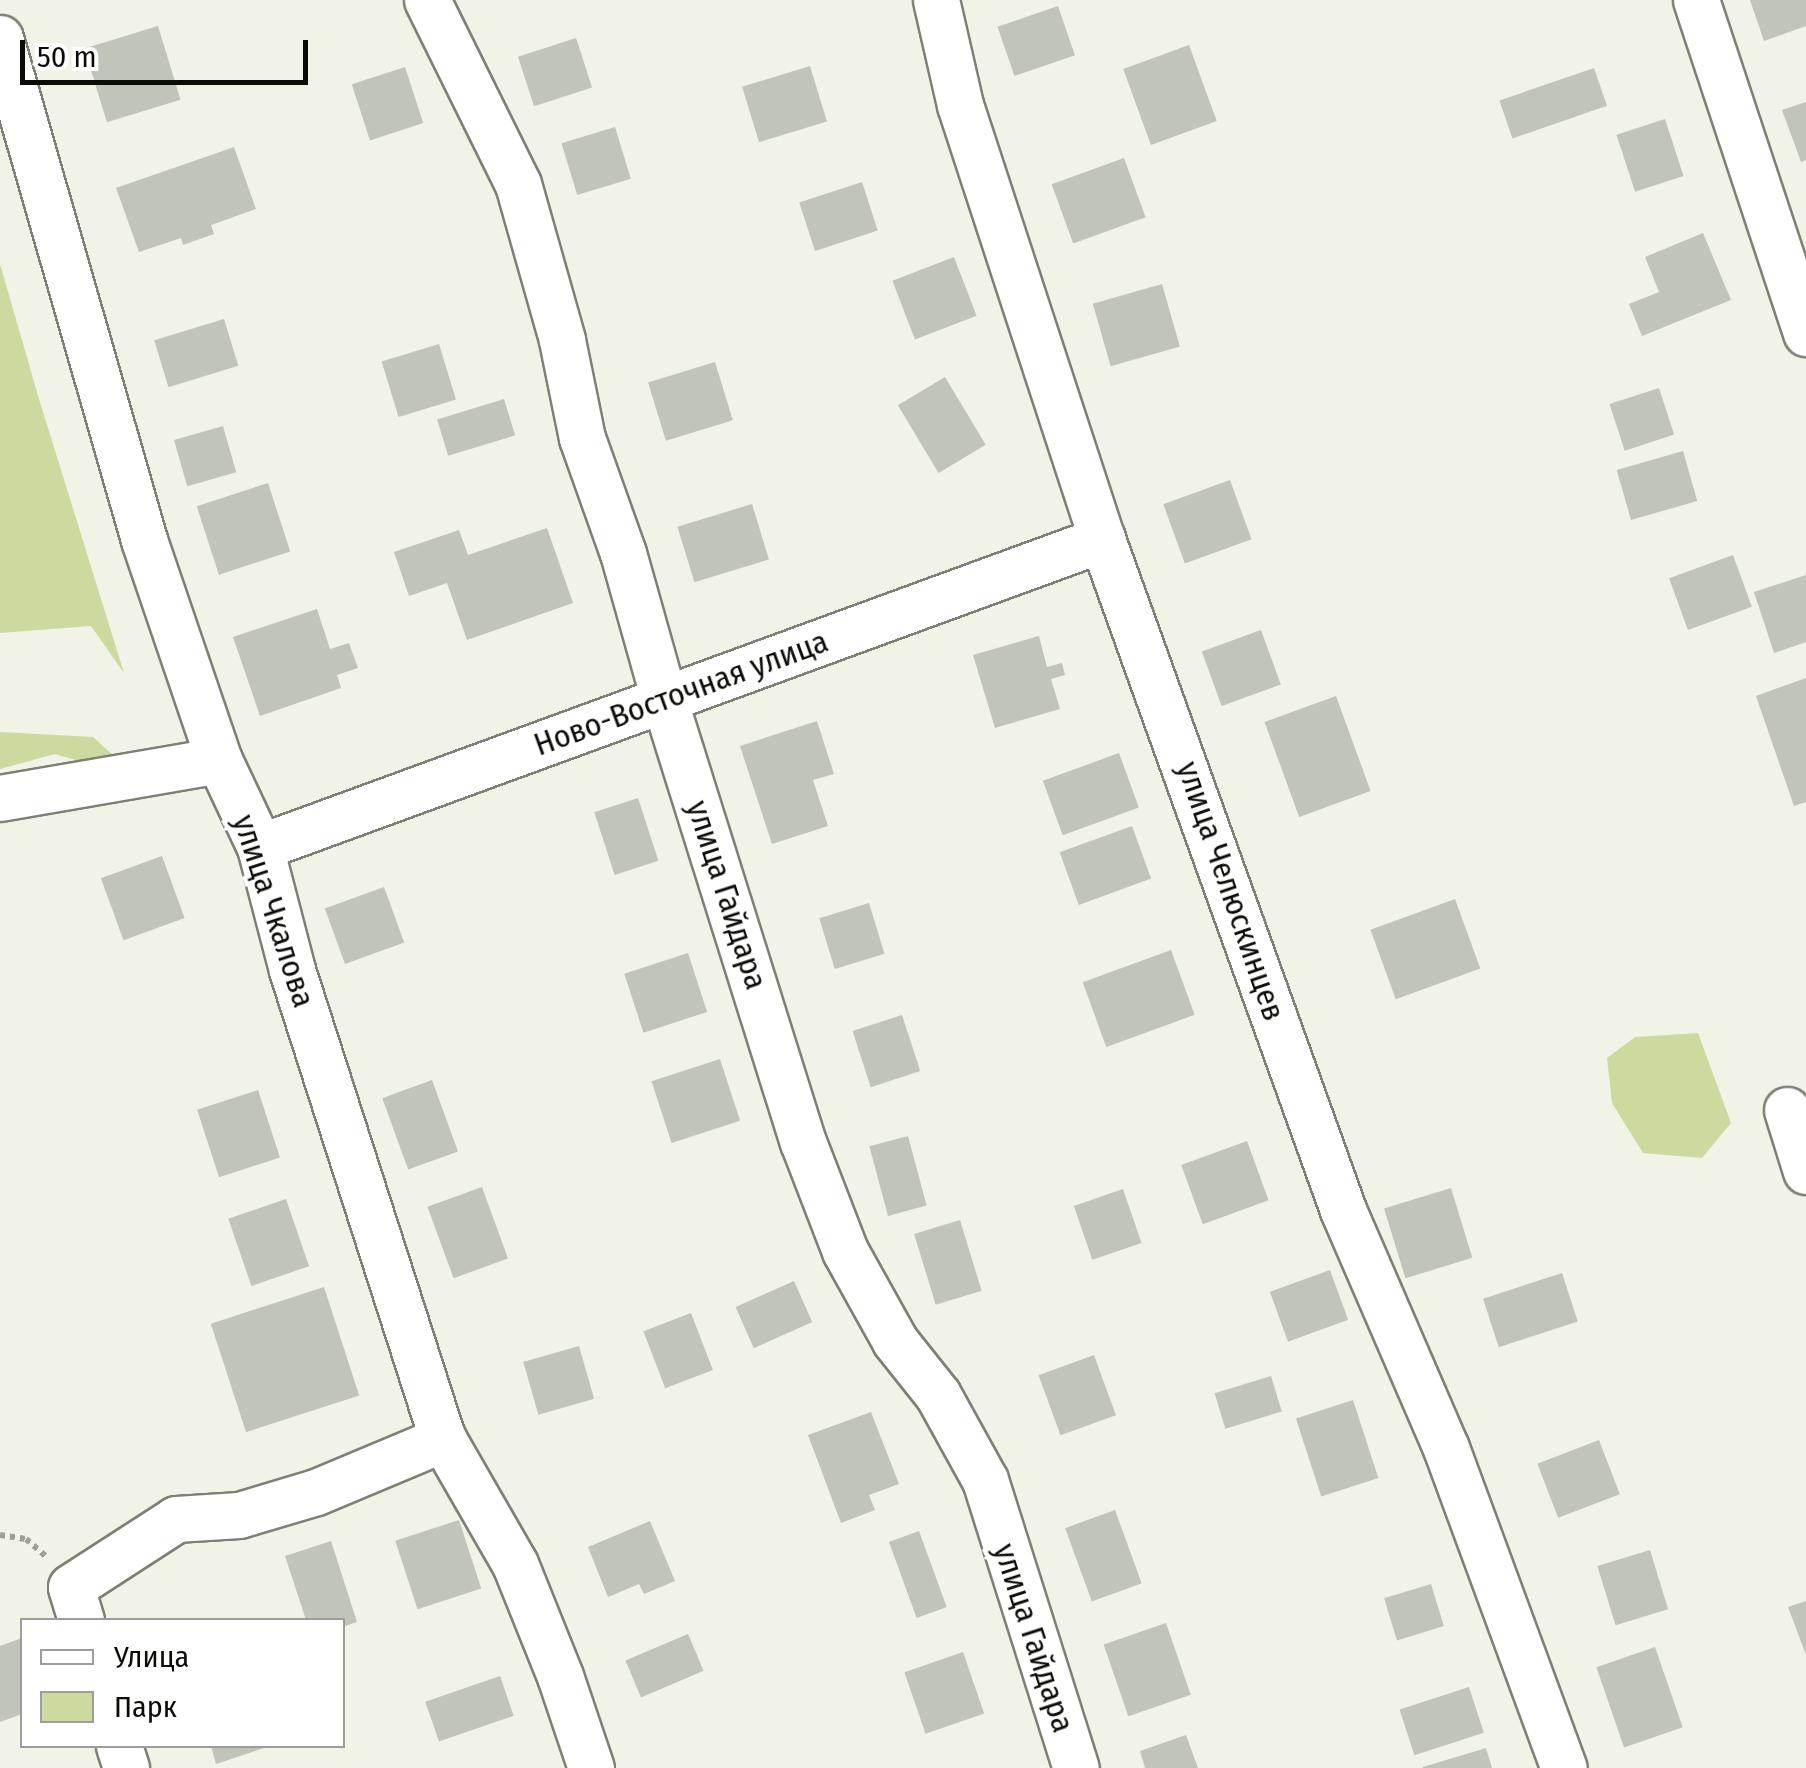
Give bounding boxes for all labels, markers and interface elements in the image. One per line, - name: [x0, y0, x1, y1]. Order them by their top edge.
- scale bar: [25, 20, 312, 82]
- text: 50 m: [37, 39, 97, 75]
- street label: Ново-Восточная улица: [529, 622, 833, 764]
- street label: улица Челюскинцев: [1169, 756, 1293, 1026]
- street label: улица Гайдара: [678, 796, 776, 994]
- street label: улица Чкалова: [225, 810, 323, 1012]
- street label: улица Гайдара: [985, 1539, 1083, 1737]
- legend: [20, 1618, 345, 1748]
- text: Улица: [114, 1639, 189, 1675]
- text: Парк: [114, 1689, 177, 1725]

